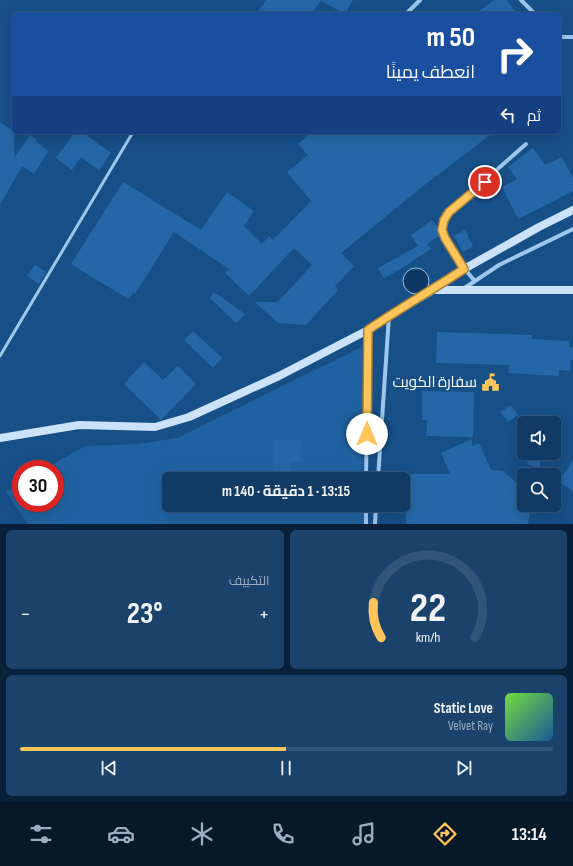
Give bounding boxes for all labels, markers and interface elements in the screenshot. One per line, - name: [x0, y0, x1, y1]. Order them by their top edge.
- text: 50 m: [426, 21, 475, 54]
- icon: right: [489, 28, 541, 80]
- text: انعطف يمينًا: [386, 62, 475, 83]
- icon: left: [497, 104, 519, 126]
- text: ثم: [527, 107, 541, 126]
- pin: [468, 165, 502, 199]
- icon: arrive: [474, 171, 496, 193]
- public building icon: سفارة الكويت: [480, 372, 500, 392]
- place label: سفارة الكويت: [393, 373, 477, 392]
- position arrow: [346, 413, 388, 455]
- map controls: [517, 416, 561, 512]
- button: sound: [517, 416, 561, 460]
- speed limit sign: 30: [12, 460, 64, 512]
- button: search: [517, 468, 561, 512]
- text: 13:15 · 1 دقيقة · 140 m: [222, 482, 350, 501]
- text: التكييف: [229, 573, 270, 589]
- text: 22: [410, 583, 446, 632]
- text: 23°: [127, 596, 163, 632]
- text: −: [20, 601, 31, 628]
- text: +: [259, 601, 269, 628]
- text: km/h: [416, 628, 441, 645]
- text: Static Love: [434, 699, 493, 718]
- text: Velvet Ray: [448, 718, 493, 734]
- icon: previous: [98, 757, 120, 779]
- icon: pause: [275, 757, 297, 779]
- icon: next: [453, 757, 475, 779]
- icon: filters: [27, 820, 55, 848]
- icon: car: [107, 820, 135, 848]
- icon: climate: [188, 820, 216, 848]
- icon: phone: [269, 820, 297, 848]
- icon: music: [350, 820, 378, 848]
- icon: directions: [431, 820, 459, 848]
- text: 13:14: [512, 824, 547, 845]

